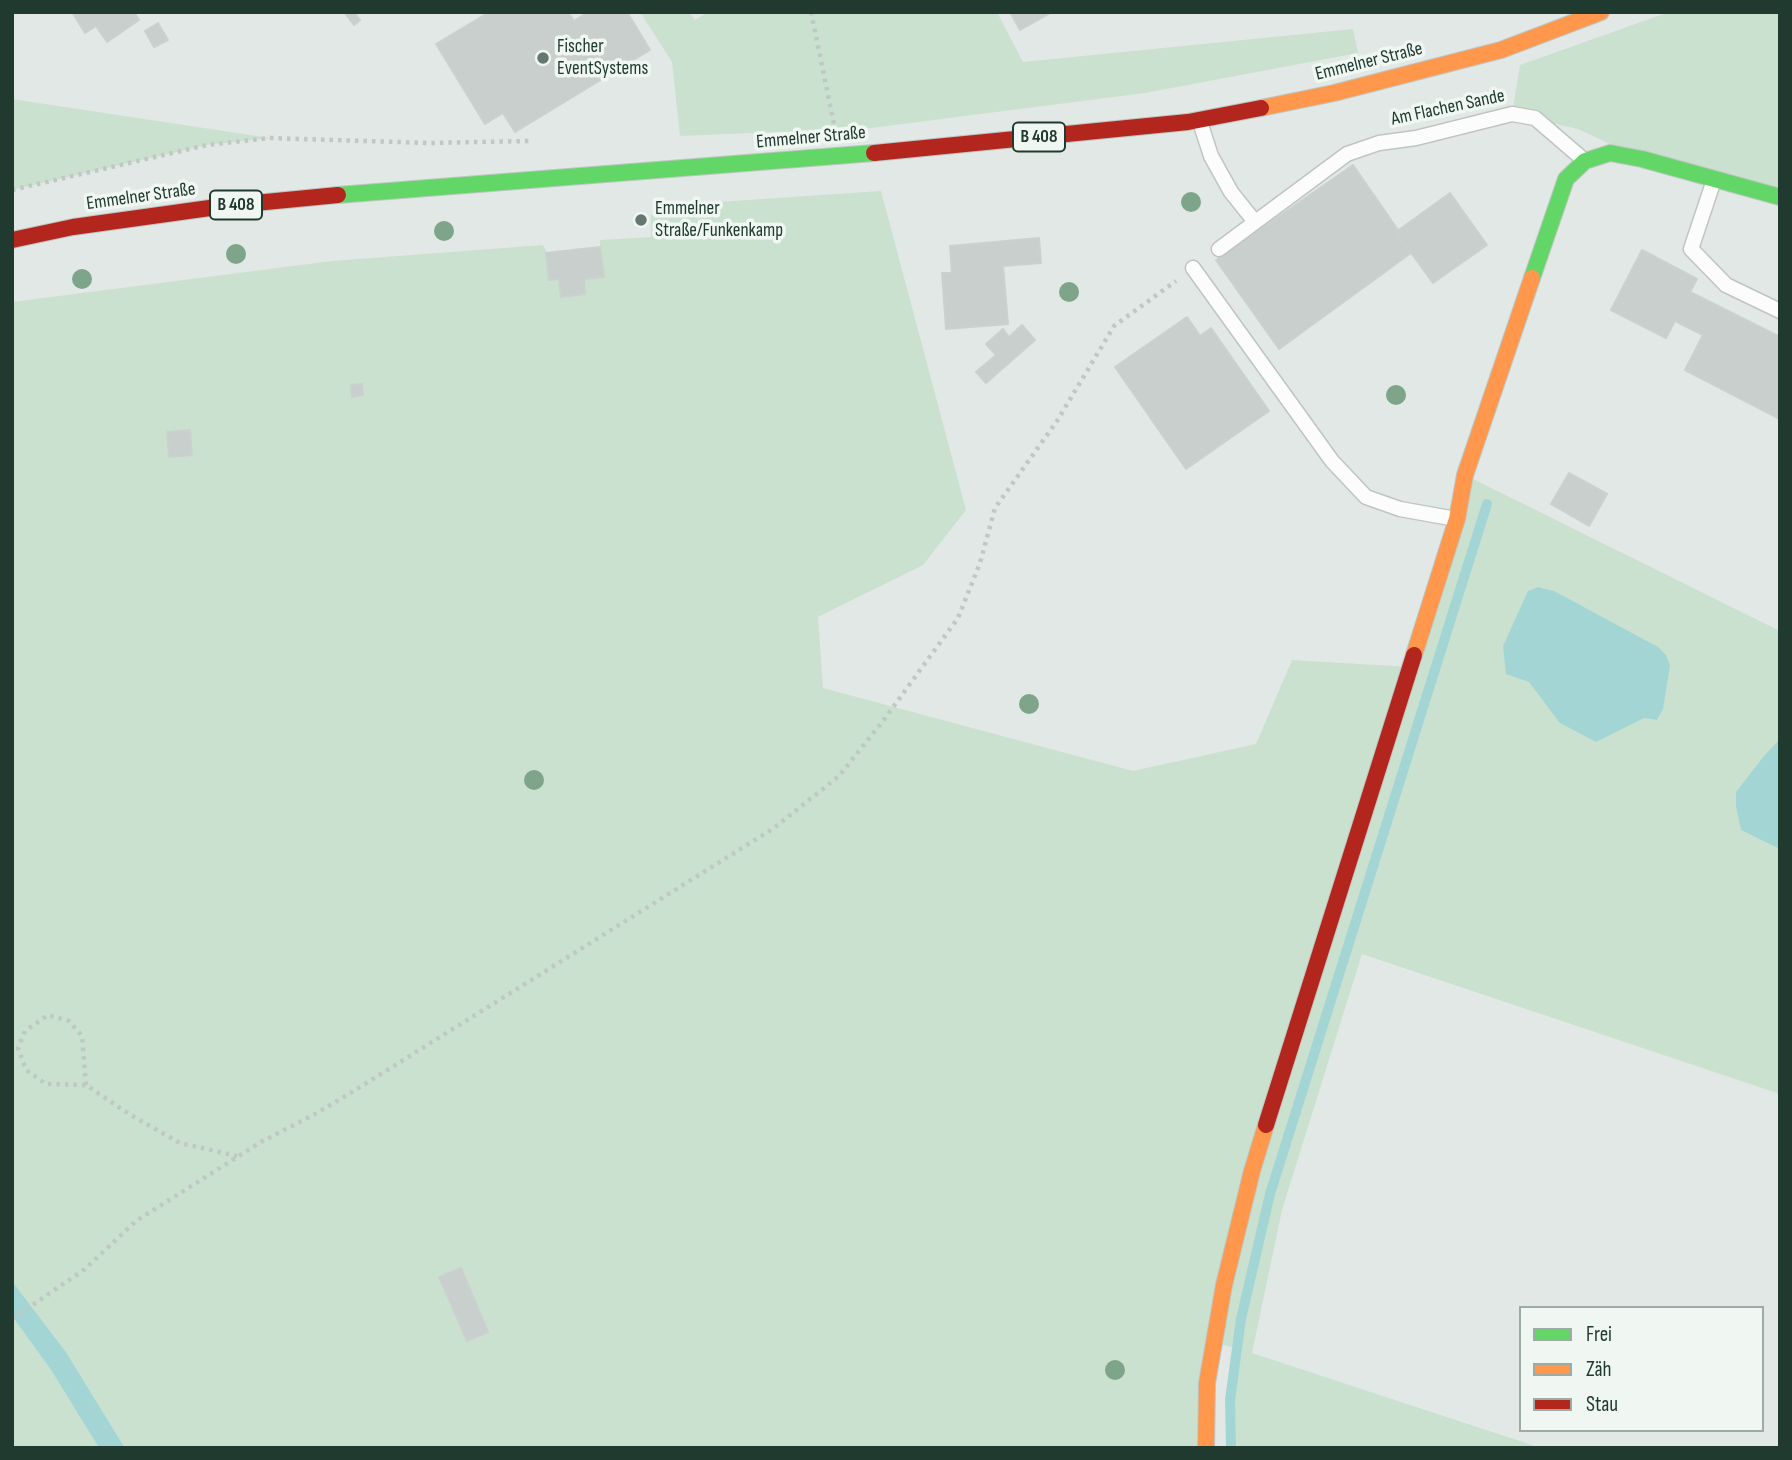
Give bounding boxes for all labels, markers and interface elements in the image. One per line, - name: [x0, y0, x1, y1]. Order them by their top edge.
- place label: Fischer EventSystems: [557, 36, 648, 80]
- street label: Emmelner Straße: [1313, 38, 1425, 86]
- marker: Fischer EventSystems: [535, 50, 551, 66]
- street label: Am Flachen Sande: [1389, 85, 1507, 131]
- street label: Emmelner Straße: [755, 122, 867, 154]
- road number: B 408: [1013, 122, 1065, 152]
- street label: Emmelner Straße: [85, 178, 197, 216]
- road number: B 408: [210, 190, 262, 220]
- place label: Emmelner Straße/Funkenkamp: [655, 198, 783, 242]
- marker: Emmelner Straße/Funkenkamp: [633, 212, 649, 228]
- legend: [1519, 1306, 1764, 1432]
- text: Frei: [1586, 1322, 1612, 1347]
- text: Zäh: [1586, 1357, 1612, 1382]
- text: Stau: [1586, 1392, 1618, 1417]

